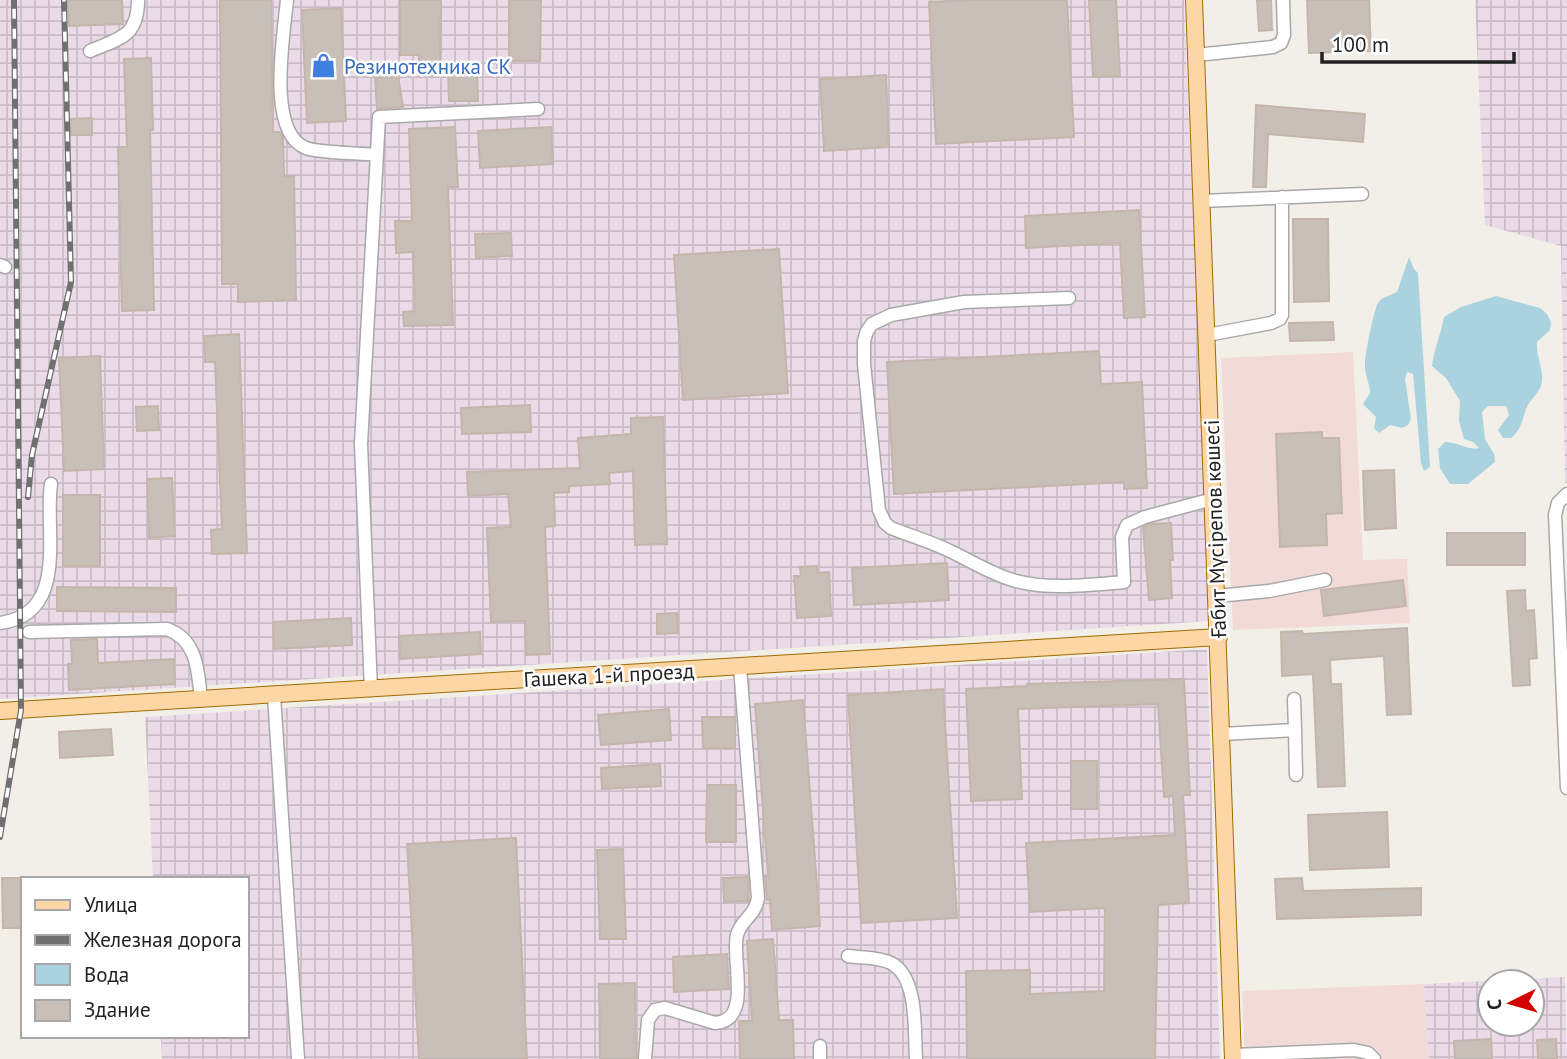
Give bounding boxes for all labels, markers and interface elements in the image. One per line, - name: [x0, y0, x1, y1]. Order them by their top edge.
- scale bar: [1322, 21, 1514, 65]
- text: 100 m: [1332, 31, 1389, 58]
- shop icon: Резинотехника СК: [310, 52, 338, 80]
- place label: Резинотехника СК: [344, 53, 512, 80]
- street label: Ғабит Мүсірепов көшесі: [1198, 419, 1232, 639]
- street label: Гашека 1-й проезд: [523, 657, 695, 693]
- legend: [21, 877, 248, 1038]
- text: Улица: [84, 891, 138, 918]
- text: Железная дорога: [83, 926, 242, 953]
- text: Вода: [84, 961, 129, 988]
- north arrow: [1476, 968, 1546, 1038]
- text: Здание: [84, 996, 151, 1023]
- text: С: [1482, 998, 1506, 1011]

